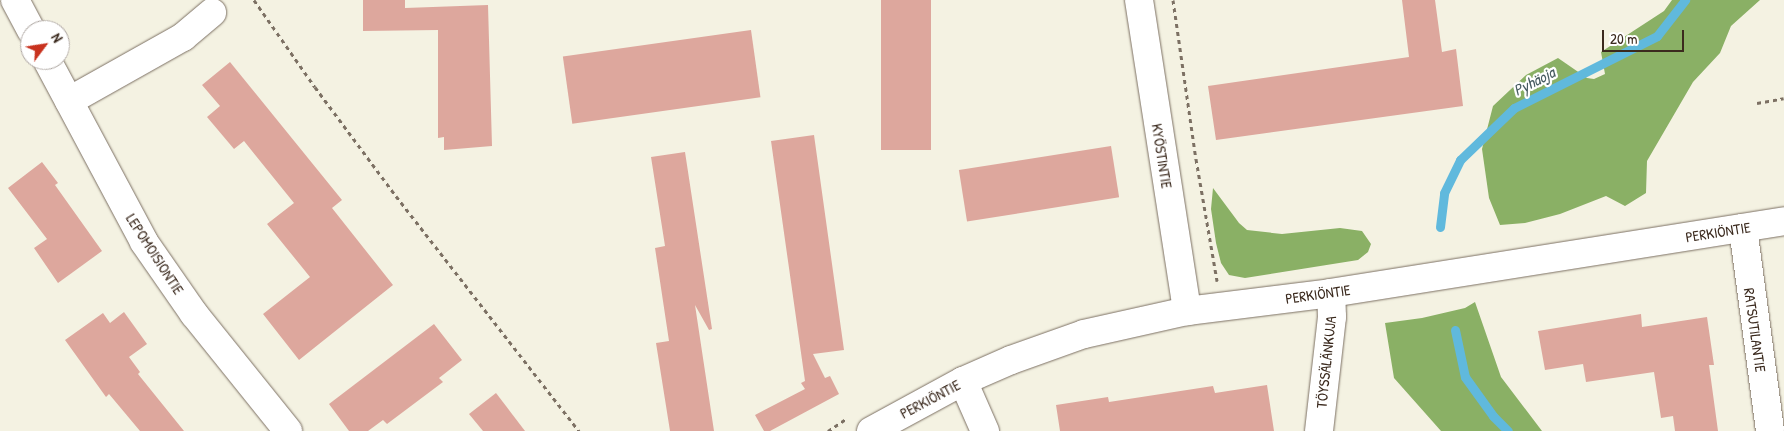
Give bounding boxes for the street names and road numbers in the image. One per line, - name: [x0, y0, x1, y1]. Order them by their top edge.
- street label: KYÖSTINTIE: [1148, 122, 1176, 190]
- street label: LEPOMOISIONTIE: [122, 210, 188, 298]
- street label: PERKIÖNTIE: [1684, 218, 1752, 246]
- street label: PERKIÖNTIE: [1284, 281, 1352, 307]
- street label: RATSUTILANTIE: [1740, 287, 1770, 373]
- street label: TÖYSSÄLÄNKUJA: [1312, 315, 1340, 409]
- street label: PERKIÖNTIE: [897, 376, 963, 422]

